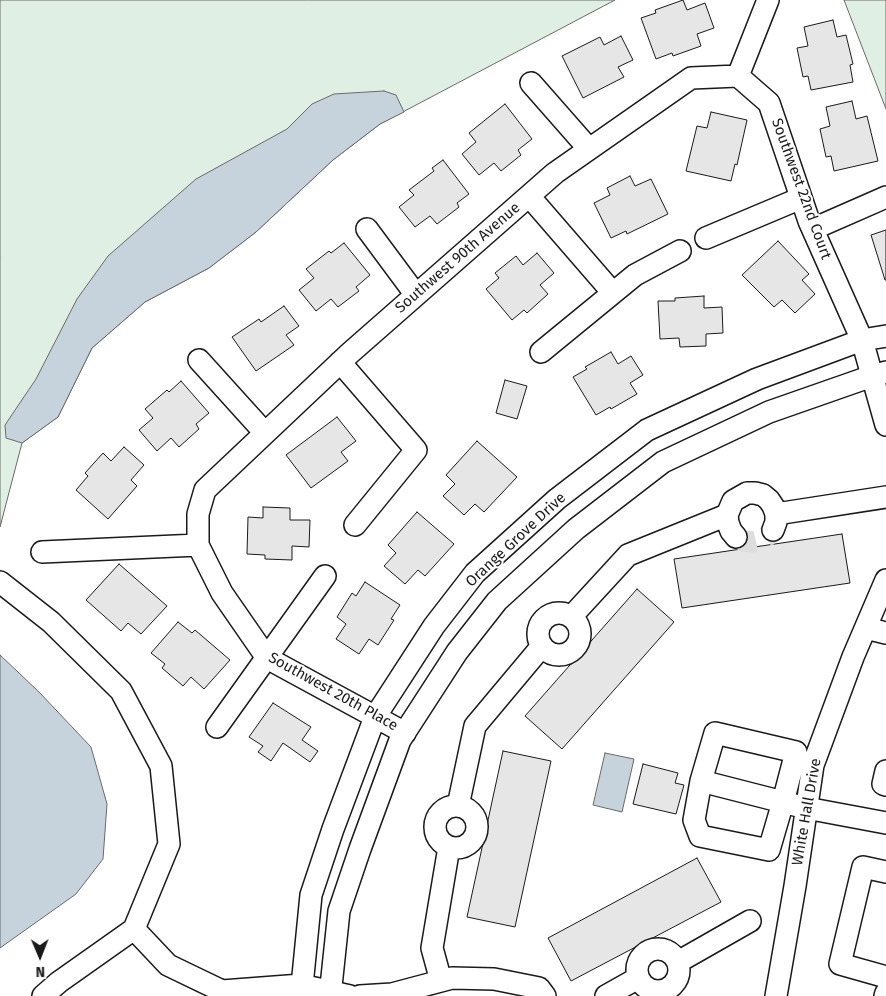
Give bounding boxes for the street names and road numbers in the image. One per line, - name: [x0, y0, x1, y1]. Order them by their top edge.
- street label: Southwest 22nd Court: [767, 116, 835, 262]
- street label: Southwest 90th Avenue: [392, 199, 524, 317]
- street label: Orange Grove Drive: [462, 489, 570, 591]
- street label: Southwest 20th Place: [265, 649, 401, 735]
- street label: White Hall Drive: [789, 757, 825, 867]

